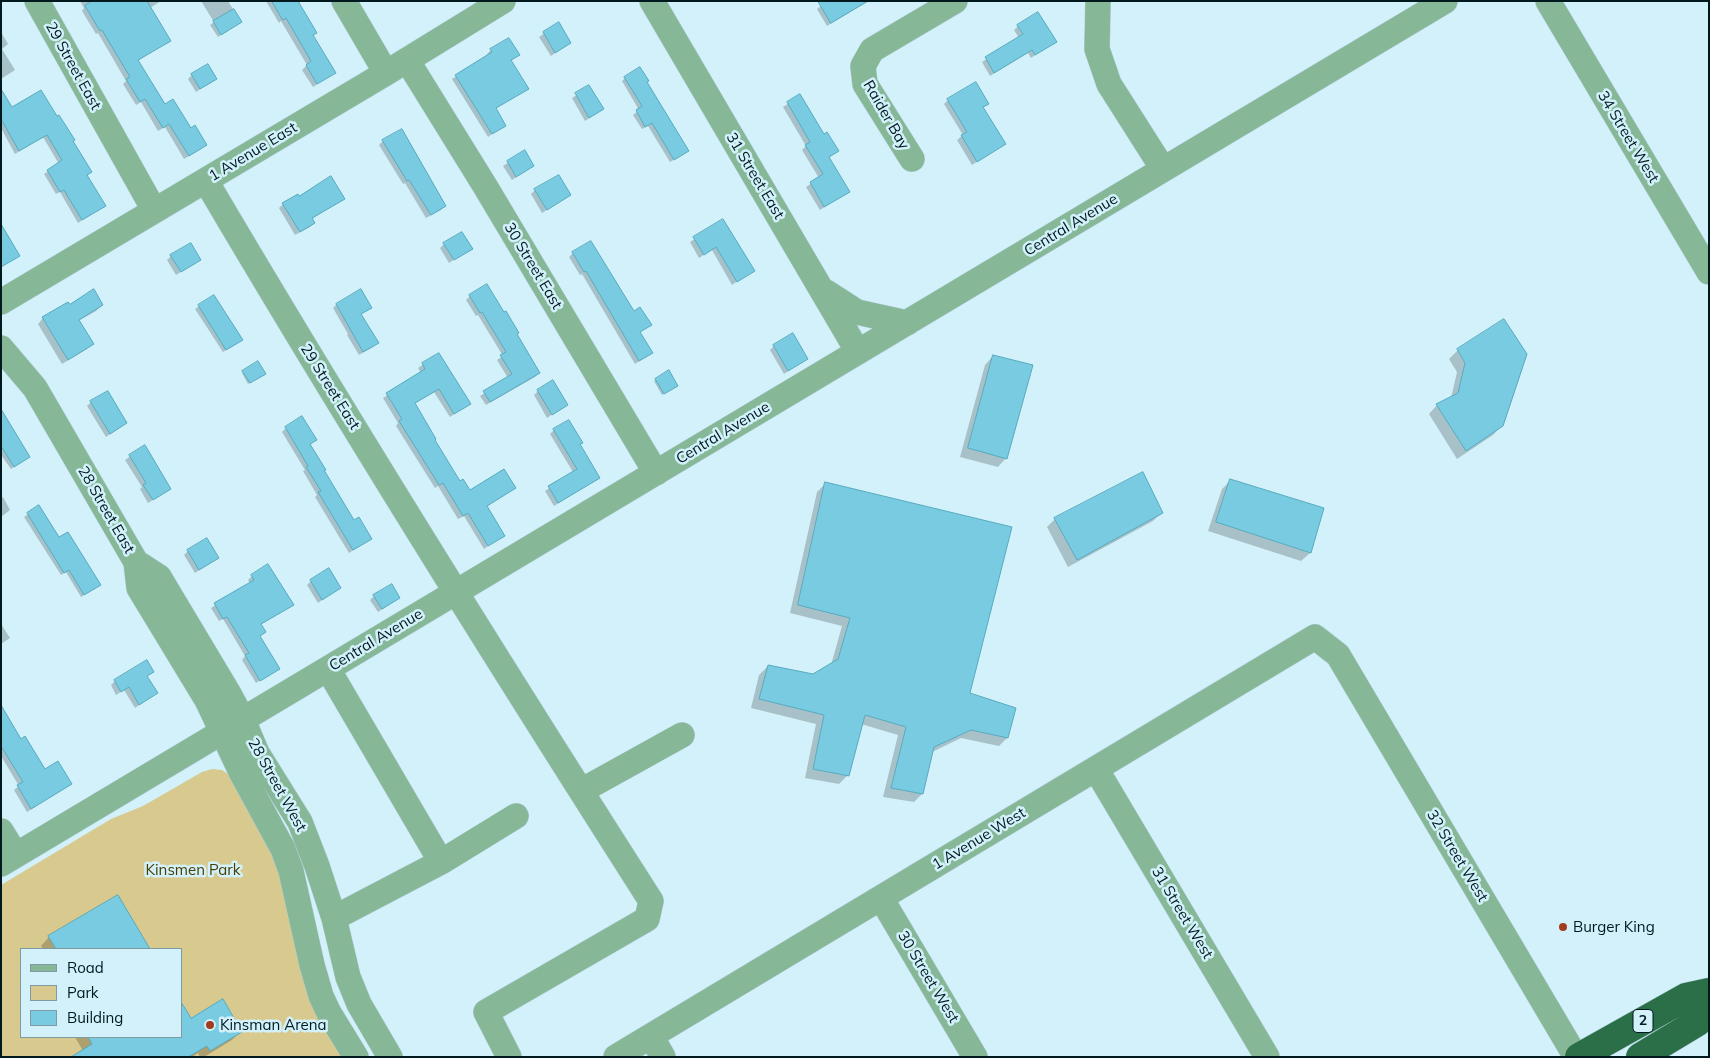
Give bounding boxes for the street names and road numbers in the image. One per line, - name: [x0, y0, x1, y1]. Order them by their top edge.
- street label: 29 Street East: [41, 19, 105, 113]
- street label: Raider Bay: [859, 77, 913, 153]
- street label: 34 Street West: [1594, 88, 1662, 186]
- street label: 1 Avenue East: [206, 119, 300, 185]
- street label: 31 Street East: [722, 130, 788, 222]
- street label: Central Avenue: [1021, 190, 1121, 260]
- street label: 30 Street East: [500, 220, 566, 312]
- street label: 29 Street East: [296, 341, 364, 433]
- street label: Central Avenue: [673, 398, 773, 468]
- street label: 28 Street East: [74, 463, 138, 557]
- street label: Central Avenue: [326, 605, 426, 675]
- street label: 28 Street West: [244, 735, 310, 835]
- street label: 1 Avenue West: [929, 804, 1029, 874]
- street label: 32 Street West: [1423, 807, 1491, 905]
- street label: 31 Street West: [1148, 864, 1216, 962]
- street label: 30 Street West: [894, 928, 962, 1026]
- road number: 2: [1633, 1009, 1653, 1032]

